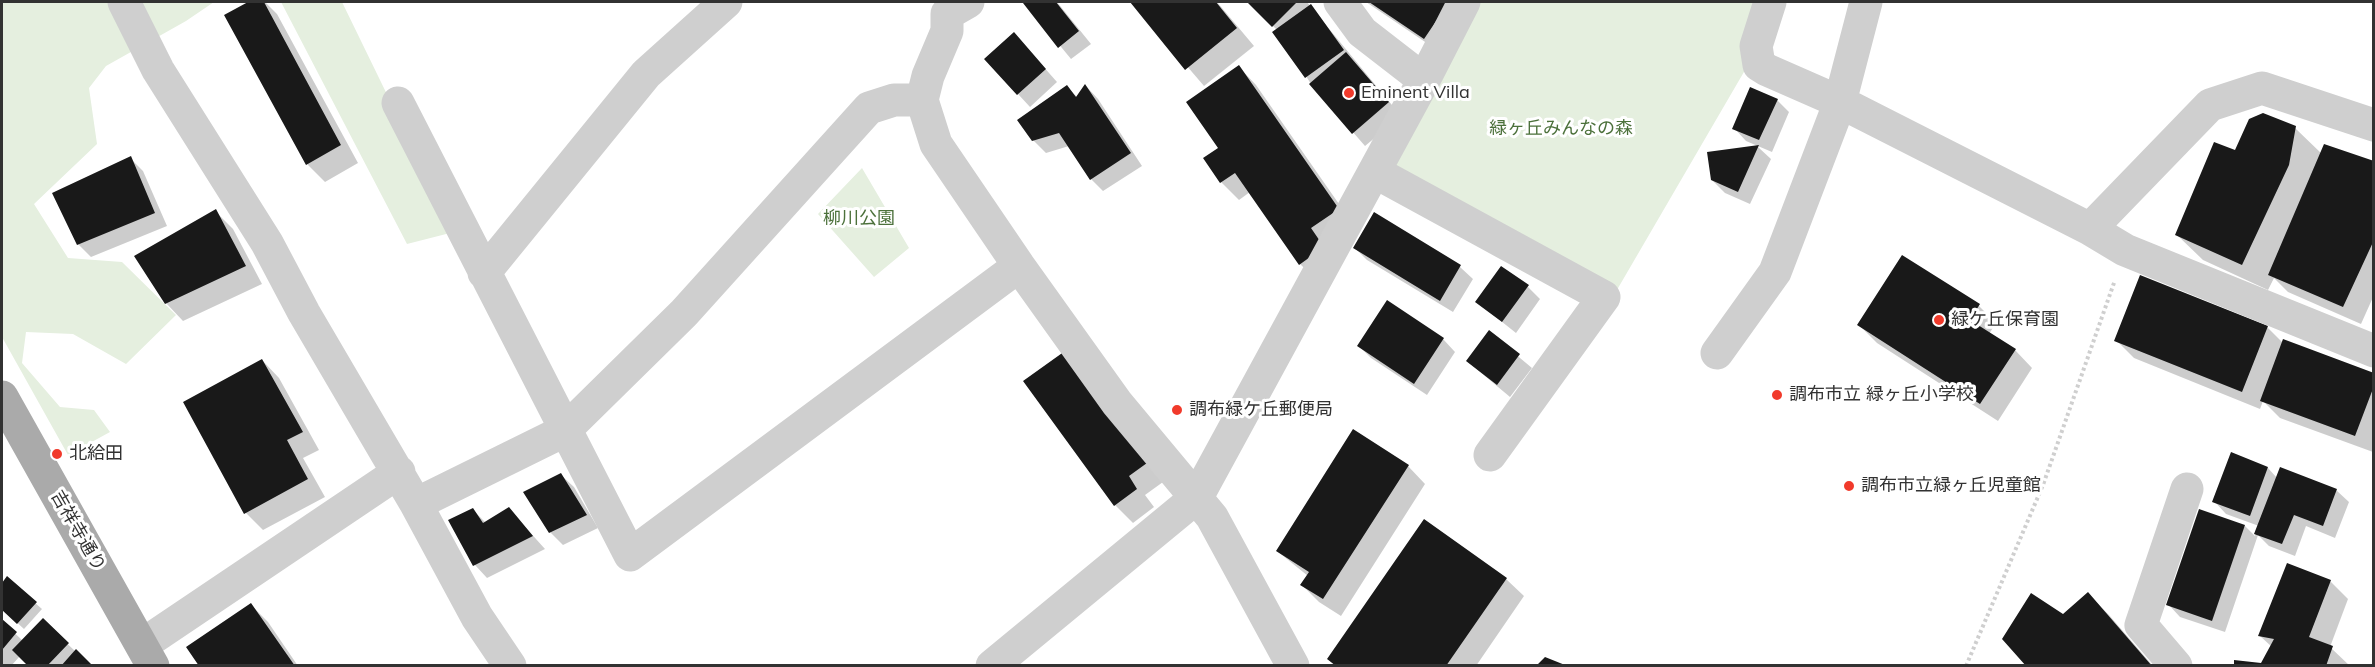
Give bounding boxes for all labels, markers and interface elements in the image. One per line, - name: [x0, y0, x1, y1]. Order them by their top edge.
- place label: Eminent Villa: [1361, 82, 1470, 104]
- marker: Eminent Villa: [1342, 86, 1356, 100]
- park label: 緑ヶ丘みんなの森: [1489, 118, 1633, 140]
- park label: 柳川公園: [823, 208, 895, 230]
- place label: 緑ケ丘保育園: [1951, 309, 2059, 331]
- marker: 緑ケ丘保育園: [1932, 313, 1946, 327]
- place label: 調布市立 緑ヶ丘小学校: [1789, 384, 1974, 406]
- marker: 調布市立 緑ヶ丘小学校: [1770, 388, 1784, 402]
- place label: 調布緑ケ丘郵便局: [1189, 399, 1333, 421]
- marker: 調布緑ケ丘郵便局: [1170, 403, 1184, 417]
- place label: 北給田: [69, 443, 123, 465]
- marker: 北給田: [50, 447, 64, 461]
- place label: 調布市立緑ヶ丘児童館: [1861, 475, 2041, 497]
- marker: 調布市立緑ヶ丘児童館: [1842, 479, 1856, 493]
- street label: 吉祥寺通り: [46, 487, 110, 575]

